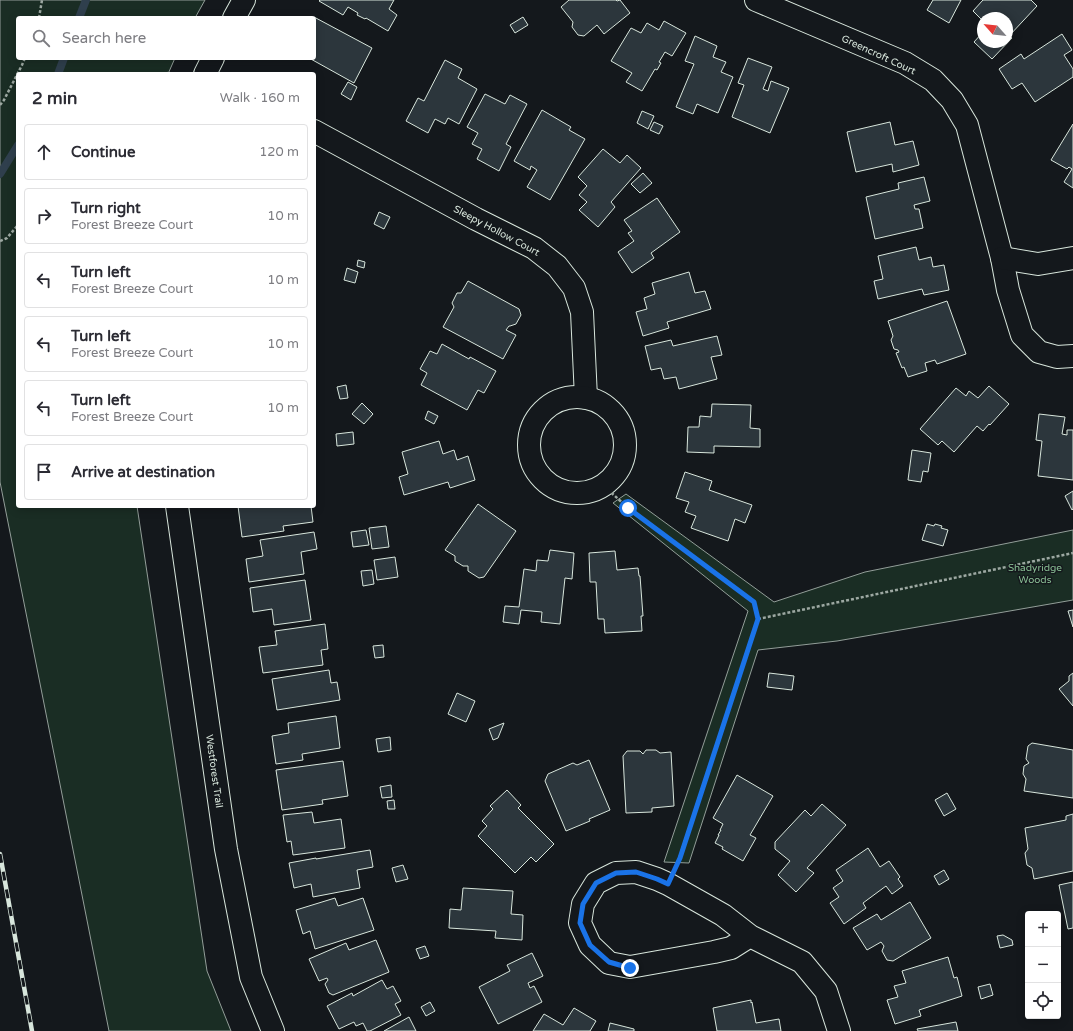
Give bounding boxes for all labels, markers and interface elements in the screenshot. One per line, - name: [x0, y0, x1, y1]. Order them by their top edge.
- north arrow: [977, 12, 1013, 48]
- search box: [16, 16, 316, 60]
- icon: search: [30, 27, 52, 49]
- text: Search here: [62, 29, 146, 47]
- street label: Greencroft Court: [840, 32, 918, 77]
- text: 2 min: [32, 88, 77, 109]
- text: Walk · 160 m: [220, 90, 300, 106]
- icon: ahead: [33, 141, 55, 163]
- text: Continue: [71, 143, 135, 161]
- text: 120 m: [259, 144, 299, 160]
- text: Turn right: [71, 199, 141, 217]
- street label: Sleepy Hollow Court: [451, 203, 542, 259]
- icon: right: [33, 205, 55, 227]
- text: 10 m: [267, 208, 299, 224]
- text: Forest Breeze Court: [71, 217, 193, 233]
- text: Turn left: [71, 263, 131, 281]
- icon: left: [33, 269, 55, 291]
- text: 10 m: [267, 272, 299, 288]
- text: Forest Breeze Court: [71, 281, 193, 297]
- text: Turn left: [71, 327, 131, 345]
- icon: left: [33, 333, 55, 355]
- text: 10 m: [267, 336, 299, 352]
- text: Forest Breeze Court: [71, 345, 193, 361]
- text: Turn left: [71, 391, 131, 409]
- icon: left: [33, 397, 55, 419]
- text: 10 m: [267, 400, 299, 416]
- text: Forest Breeze Court: [71, 409, 193, 425]
- icon: arrive: [33, 461, 55, 483]
- text: Arrive at destination: [71, 463, 215, 481]
- route start: [619, 499, 637, 517]
- park label: Shadyridge Woods: [1008, 562, 1062, 586]
- street label: Westforest Trail: [203, 734, 225, 809]
- map controls: [1025, 911, 1061, 1019]
- button: +: [1025, 911, 1061, 947]
- button: −: [1025, 947, 1061, 983]
- route end: [621, 959, 639, 977]
- button: locate: [1025, 983, 1061, 1019]

